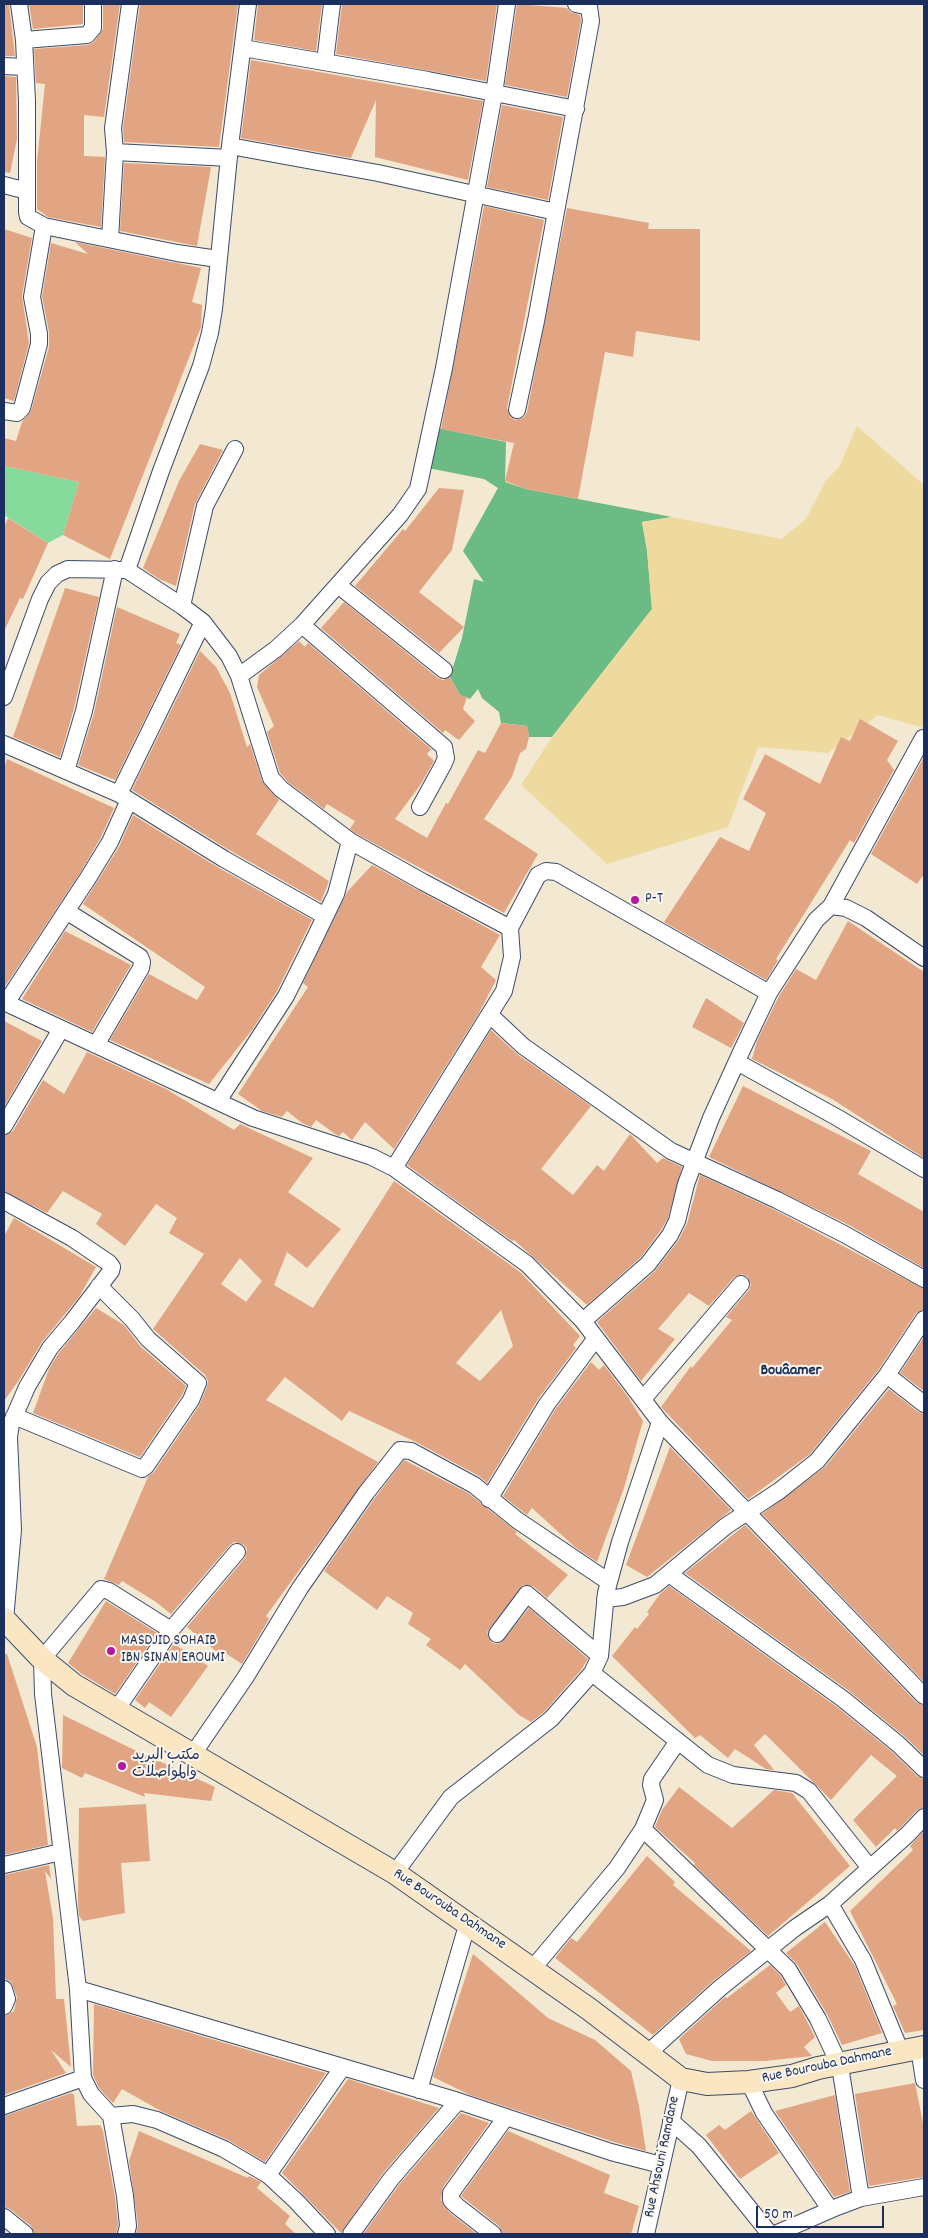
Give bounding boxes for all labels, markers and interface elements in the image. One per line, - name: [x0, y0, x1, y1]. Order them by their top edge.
- place label: P-T: [645, 891, 663, 909]
- marker: P-T: [629, 894, 641, 906]
- district label: Bouâamer: [760, 1362, 822, 1382]
- place label: MASDJID SOHAIB IBN SINAN EROUMI: [121, 1633, 225, 1668]
- marker: MASDJID SOHAIB IBN SINAN EROUMI: [105, 1645, 117, 1657]
- place label: مكتب البريد والمواصلات: [132, 1748, 200, 1783]
- marker: مكتب البريد والمواصلات: [116, 1760, 128, 1772]
- street label: Rue Bourouba Dahmane: [389, 1866, 509, 1954]
- street label: Rue Bourouba Dahmane: [760, 2043, 894, 2089]
- street label: Rue Ahsouni Ramdane: [641, 2095, 685, 2219]
- scale bar: [758, 2196, 886, 2228]
- text: 50 m: [764, 2204, 793, 2226]

